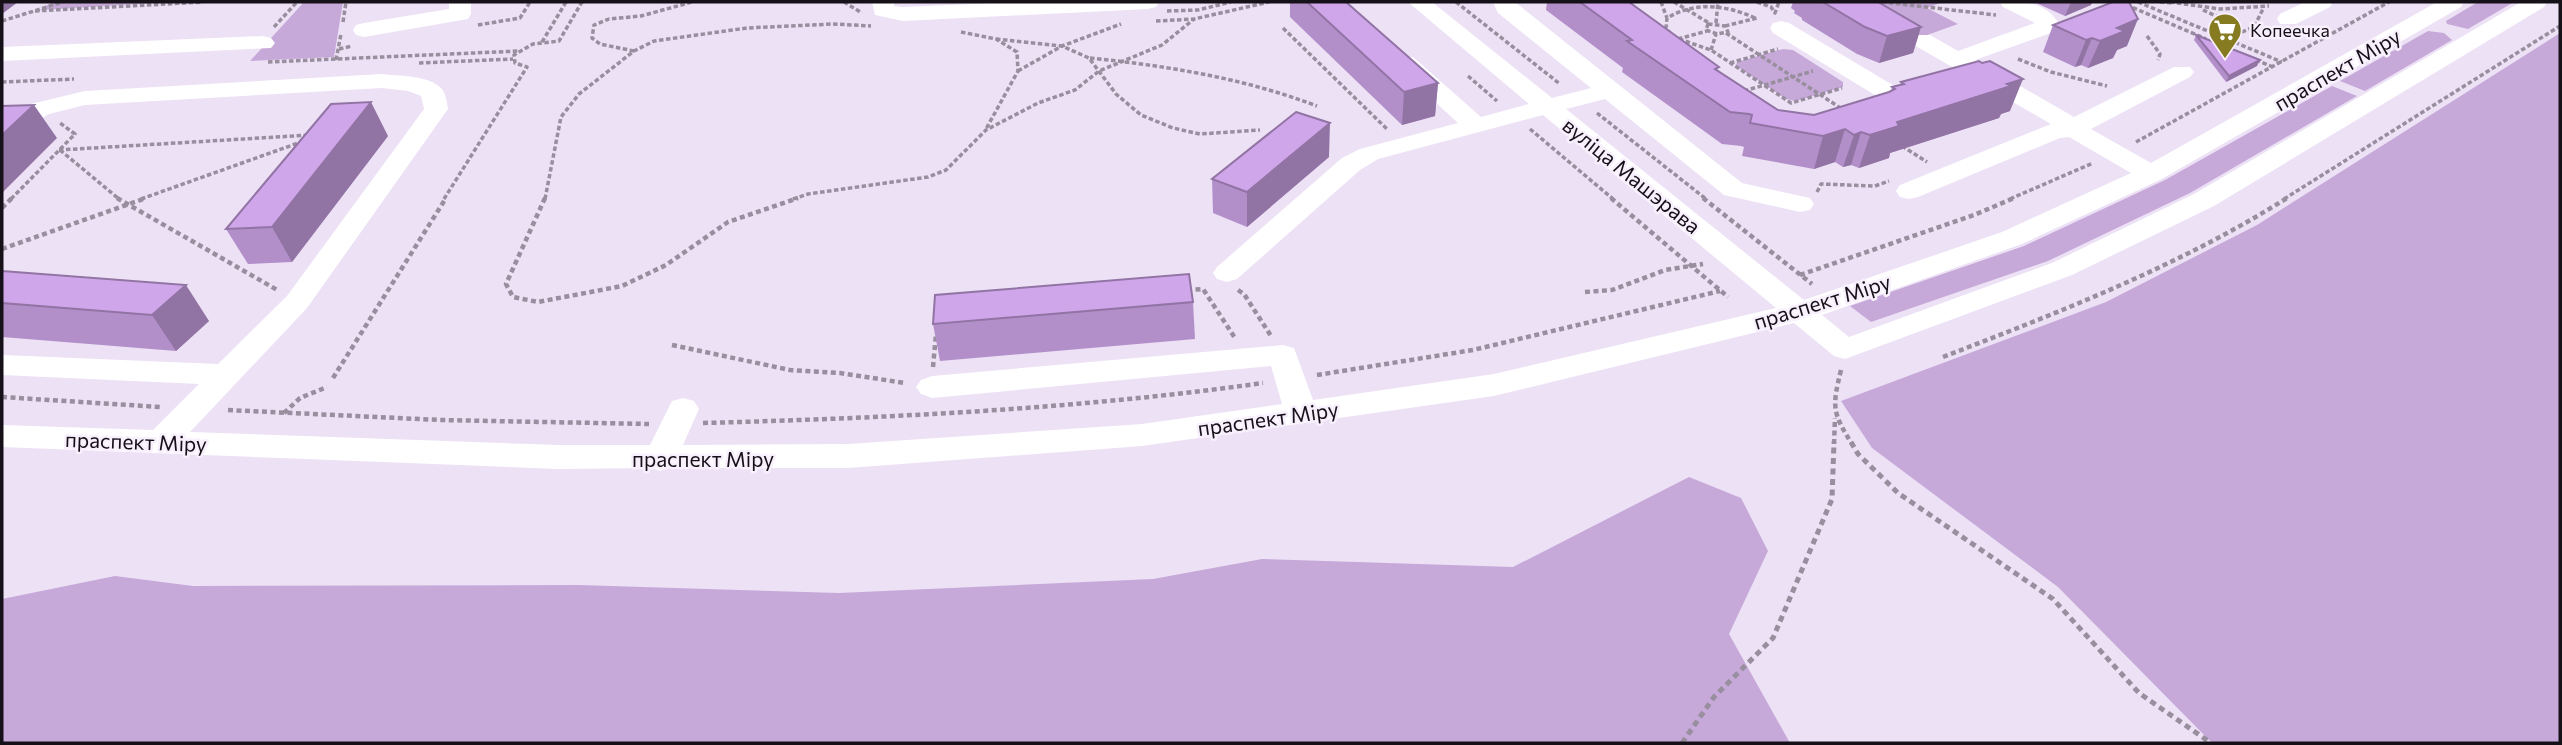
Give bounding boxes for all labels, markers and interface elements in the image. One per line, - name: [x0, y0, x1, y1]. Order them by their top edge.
- supermarket icon: Копеечка: [2206, 11, 2244, 60]
- place label: Копеечка: [2250, 19, 2330, 41]
- street label: праспект Міру: [2269, 23, 2405, 115]
- street label: вуліца Машэрава: [1558, 112, 1706, 238]
- street label: праспект Міру: [1750, 268, 1894, 334]
- street label: праспект Міру: [1196, 396, 1340, 440]
- street label: праспект Міру: [65, 426, 208, 456]
- street label: праспект Міру: [632, 446, 774, 471]

